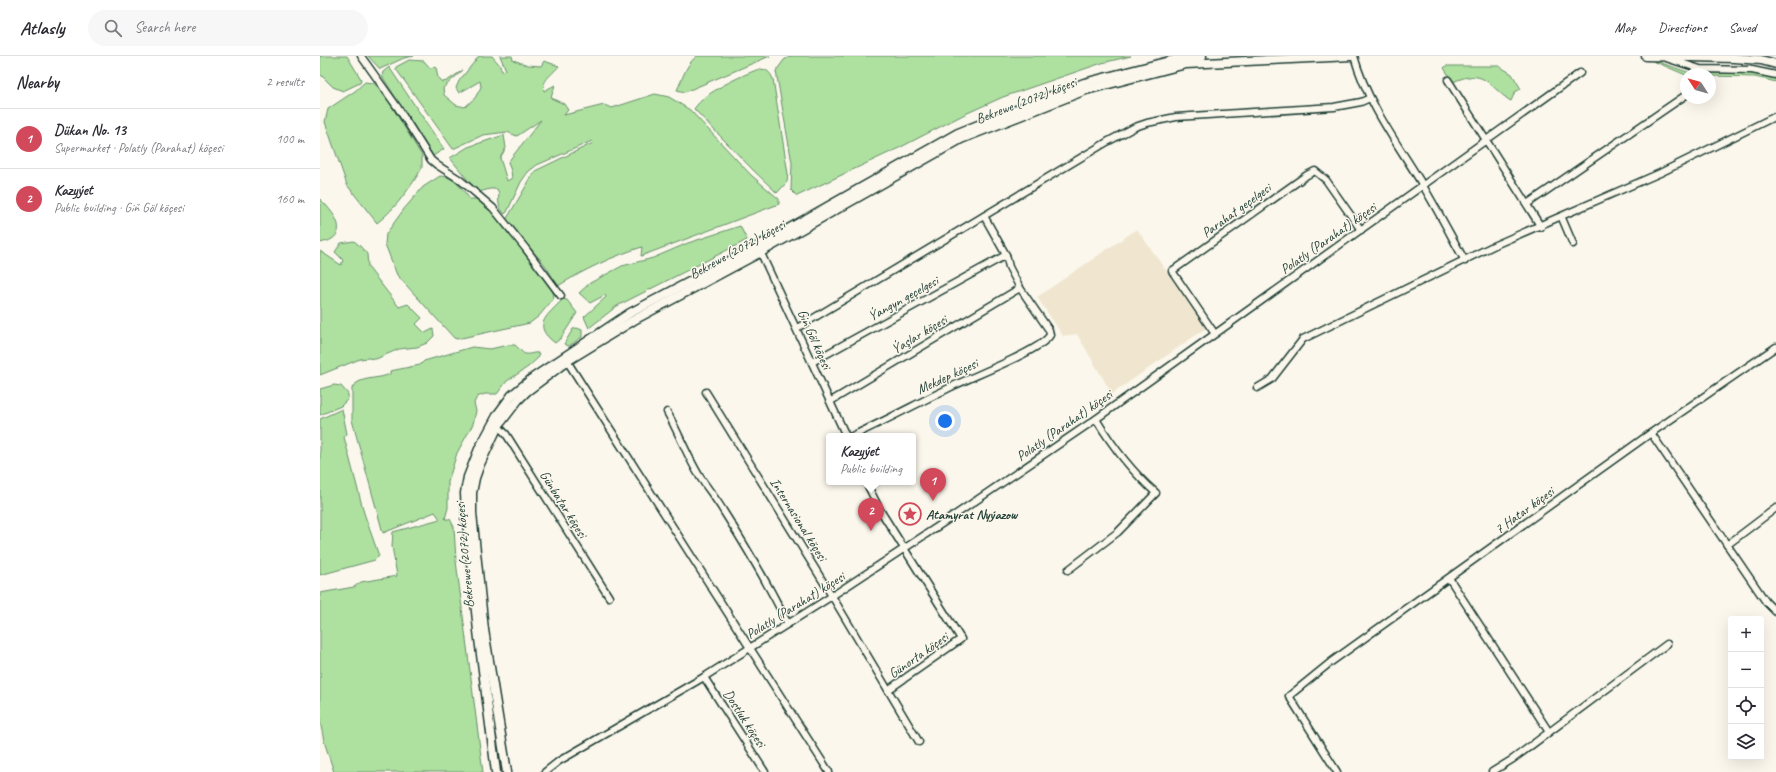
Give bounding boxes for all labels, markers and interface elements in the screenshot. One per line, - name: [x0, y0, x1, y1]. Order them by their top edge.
- search box: [88, 10, 368, 46]
- text: Atlasly: [20, 16, 64, 40]
- icon: search: [102, 17, 124, 39]
- text: Search here: [134, 18, 195, 37]
- text: Map: [1615, 19, 1636, 36]
- text: Directions: [1658, 19, 1707, 36]
- text: Saved: [1729, 19, 1756, 36]
- north arrow: [1680, 68, 1716, 104]
- text: Nearby: [16, 72, 59, 93]
- street label: Bekrewe (2072) köçesi: [973, 73, 1081, 127]
- text: 2 results: [266, 74, 304, 90]
- text: Dükan No. 13: [54, 121, 126, 140]
- text: 1: [26, 131, 32, 147]
- text: 100 m: [276, 131, 304, 147]
- text: Supermarket · Polatly (Parahat) köçesi: [54, 140, 223, 156]
- street label: Parahat geçelgesi: [1198, 178, 1276, 241]
- text: Kazyýet: [54, 181, 93, 200]
- text: 2: [26, 191, 32, 207]
- text: 160 m: [276, 191, 304, 207]
- street label: Polatly (Parahat) köçesi: [1277, 198, 1381, 278]
- text: Public building · Giň Göl köçesi: [54, 200, 184, 216]
- street label: Bekrewe (2072) köçesi: [687, 215, 790, 283]
- street label: Ýangyn geçelgesi: [865, 271, 943, 325]
- street label: Giň Göl köçesi: [794, 307, 836, 374]
- street label: Ýaşlar köçesi: [888, 310, 952, 358]
- street label: Mekdep köçesi: [914, 354, 983, 398]
- street label: Polatly (Parahat) köçesi: [1013, 385, 1117, 465]
- your location: [935, 411, 955, 431]
- popup: [826, 433, 916, 485]
- text: Kazyýet: [840, 442, 879, 461]
- text: Public building: [840, 461, 902, 477]
- street label: Günbatar köçesi: [536, 467, 592, 543]
- pin: 1: [920, 468, 946, 501]
- street label: Internasional köçesi: [766, 475, 832, 566]
- street label: 7 Hatar köçesi: [1491, 482, 1559, 538]
- pin: 2: [858, 498, 884, 531]
- street label: Bekrewe (2072) köçesi: [451, 499, 478, 609]
- place icon: Atamyrat Nyýazow: [897, 501, 923, 527]
- place label: Atamyrat Nyýazow: [926, 506, 1019, 523]
- street label: Polatly (Parahat) köçesi: [743, 567, 850, 643]
- map controls: [1728, 616, 1764, 760]
- button: +: [1728, 616, 1764, 652]
- street label: Günorta köçesi: [885, 627, 953, 682]
- button: −: [1728, 652, 1764, 688]
- street label: Dostluk köçesi: [720, 686, 771, 752]
- button: locate: [1728, 688, 1764, 724]
- button: layers: [1728, 724, 1764, 760]

